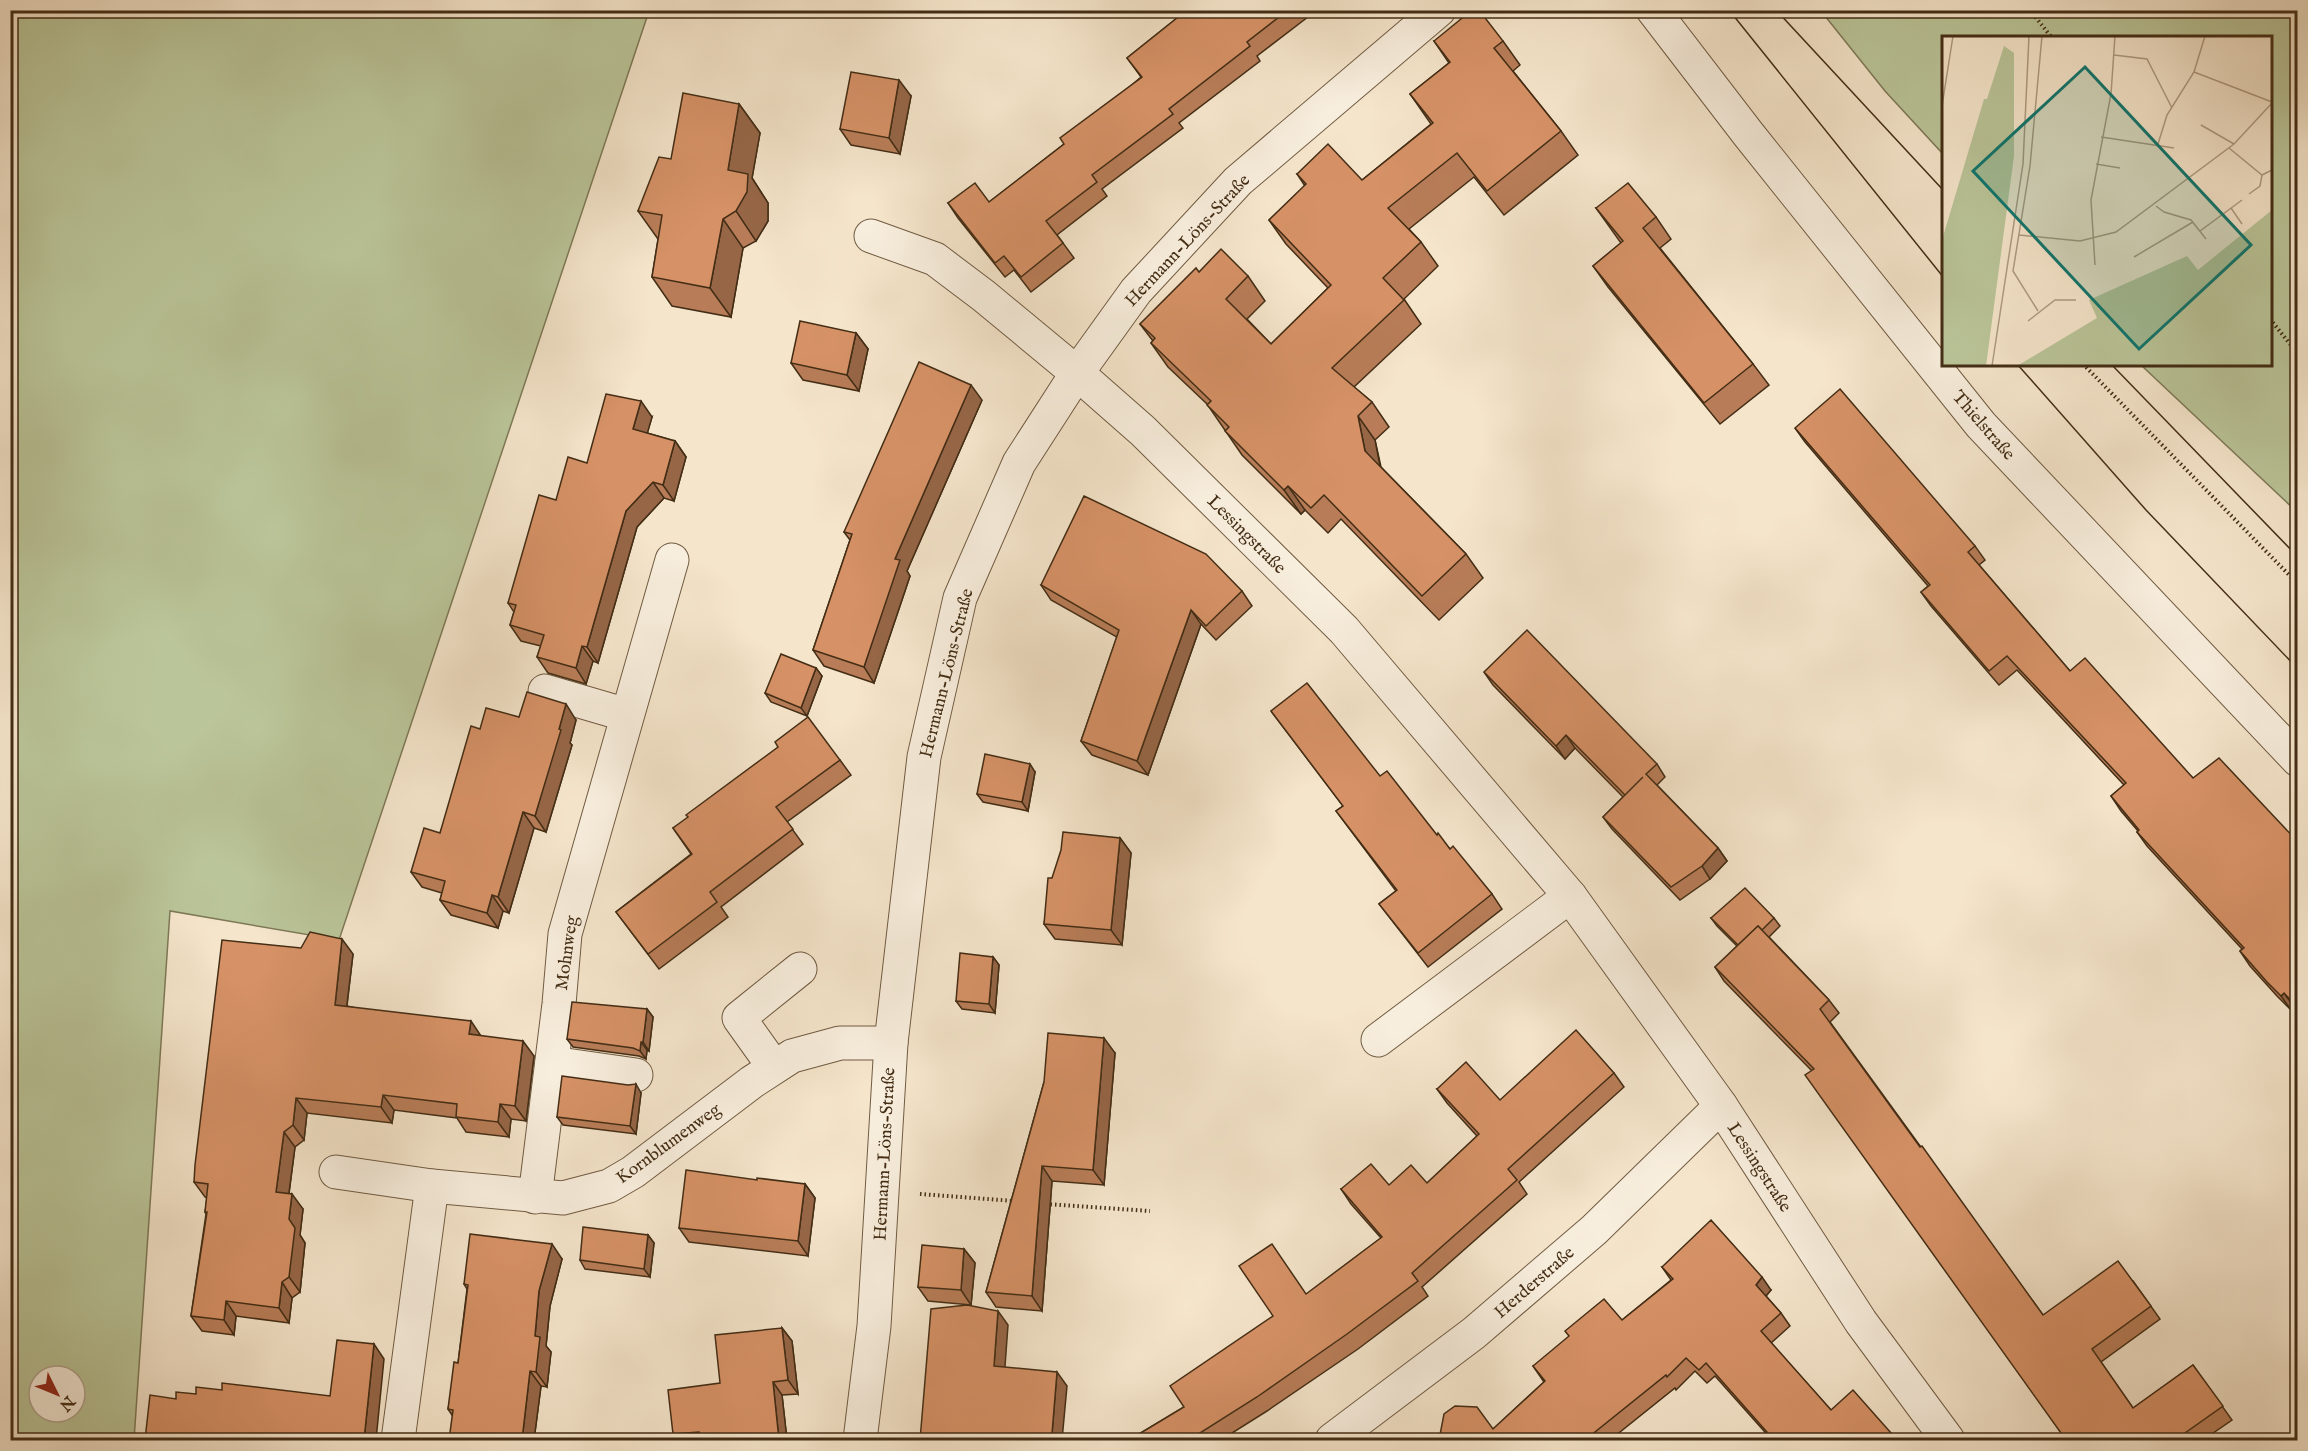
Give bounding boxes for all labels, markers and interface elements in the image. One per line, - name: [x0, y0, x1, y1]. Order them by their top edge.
- inset map: [1942, 36, 2272, 366]
- street label: Hermann-Löns-Straße: [1121, 170, 1256, 312]
- street label: Thielstraße: [1946, 386, 2019, 466]
- street label: Lessingstraße: [1202, 491, 1290, 579]
- street label: Hermann-Löns-Straße: [915, 586, 980, 760]
- street label: Mohnweg: [551, 914, 584, 992]
- street label: Hermann-Löns-Straße: [869, 1067, 902, 1241]
- street label: Kornblumenweg: [612, 1098, 726, 1190]
- street label: Lessingstraße: [1721, 1119, 1796, 1217]
- street label: Herderstraße: [1490, 1242, 1580, 1324]
- north arrow: [27, 1364, 87, 1424]
- text: N: [54, 1390, 79, 1415]

